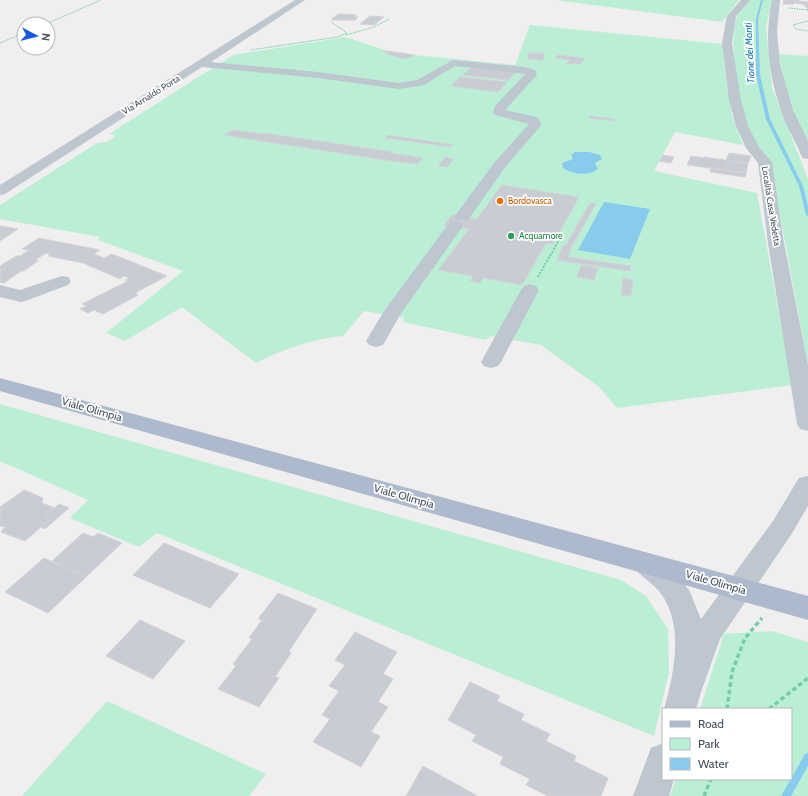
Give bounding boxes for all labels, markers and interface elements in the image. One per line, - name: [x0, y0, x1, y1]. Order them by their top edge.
- north arrow: [16, 16, 56, 56]
- water label: Tione dei Monti: [741, 21, 758, 84]
- text: N: [39, 33, 53, 42]
- street label: Via Arnaldo Porta: [120, 72, 182, 117]
- street label: Località Casa Vedetta: [760, 165, 783, 247]
- place label: Bordovasca: [508, 195, 552, 206]
- marker: Bordovasca: [495, 196, 505, 206]
- place label: Acquamore: [519, 230, 563, 241]
- marker: Acquamore: [506, 231, 516, 241]
- street label: Viale Olimpia: [60, 394, 124, 424]
- street label: Viale Olimpia: [372, 481, 436, 511]
- street label: Viale Olimpia: [684, 567, 748, 597]
- legend: [662, 708, 792, 780]
- text: Road: [698, 716, 724, 731]
- text: Park: [698, 736, 720, 751]
- text: Water: [698, 756, 729, 771]

